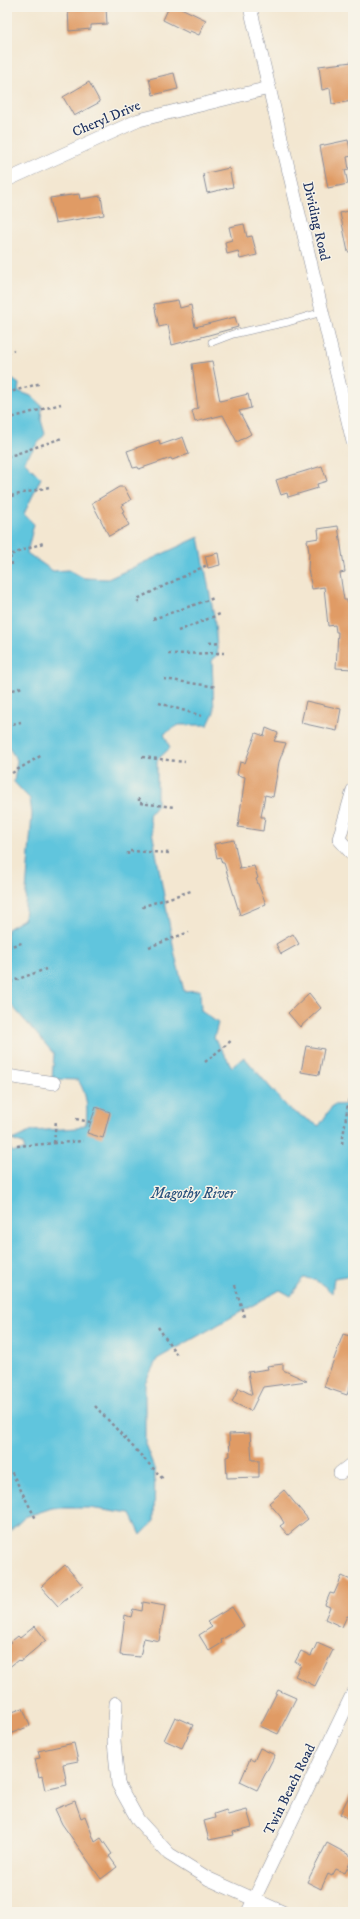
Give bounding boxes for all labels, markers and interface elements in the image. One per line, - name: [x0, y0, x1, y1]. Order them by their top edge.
- street label: Cheryl Drive: [70, 96, 143, 141]
- street label: Dividing Road: [298, 180, 334, 262]
- water label: Magothy River: [150, 1184, 236, 1203]
- street label: Twin Beach Road: [260, 1741, 320, 1838]

